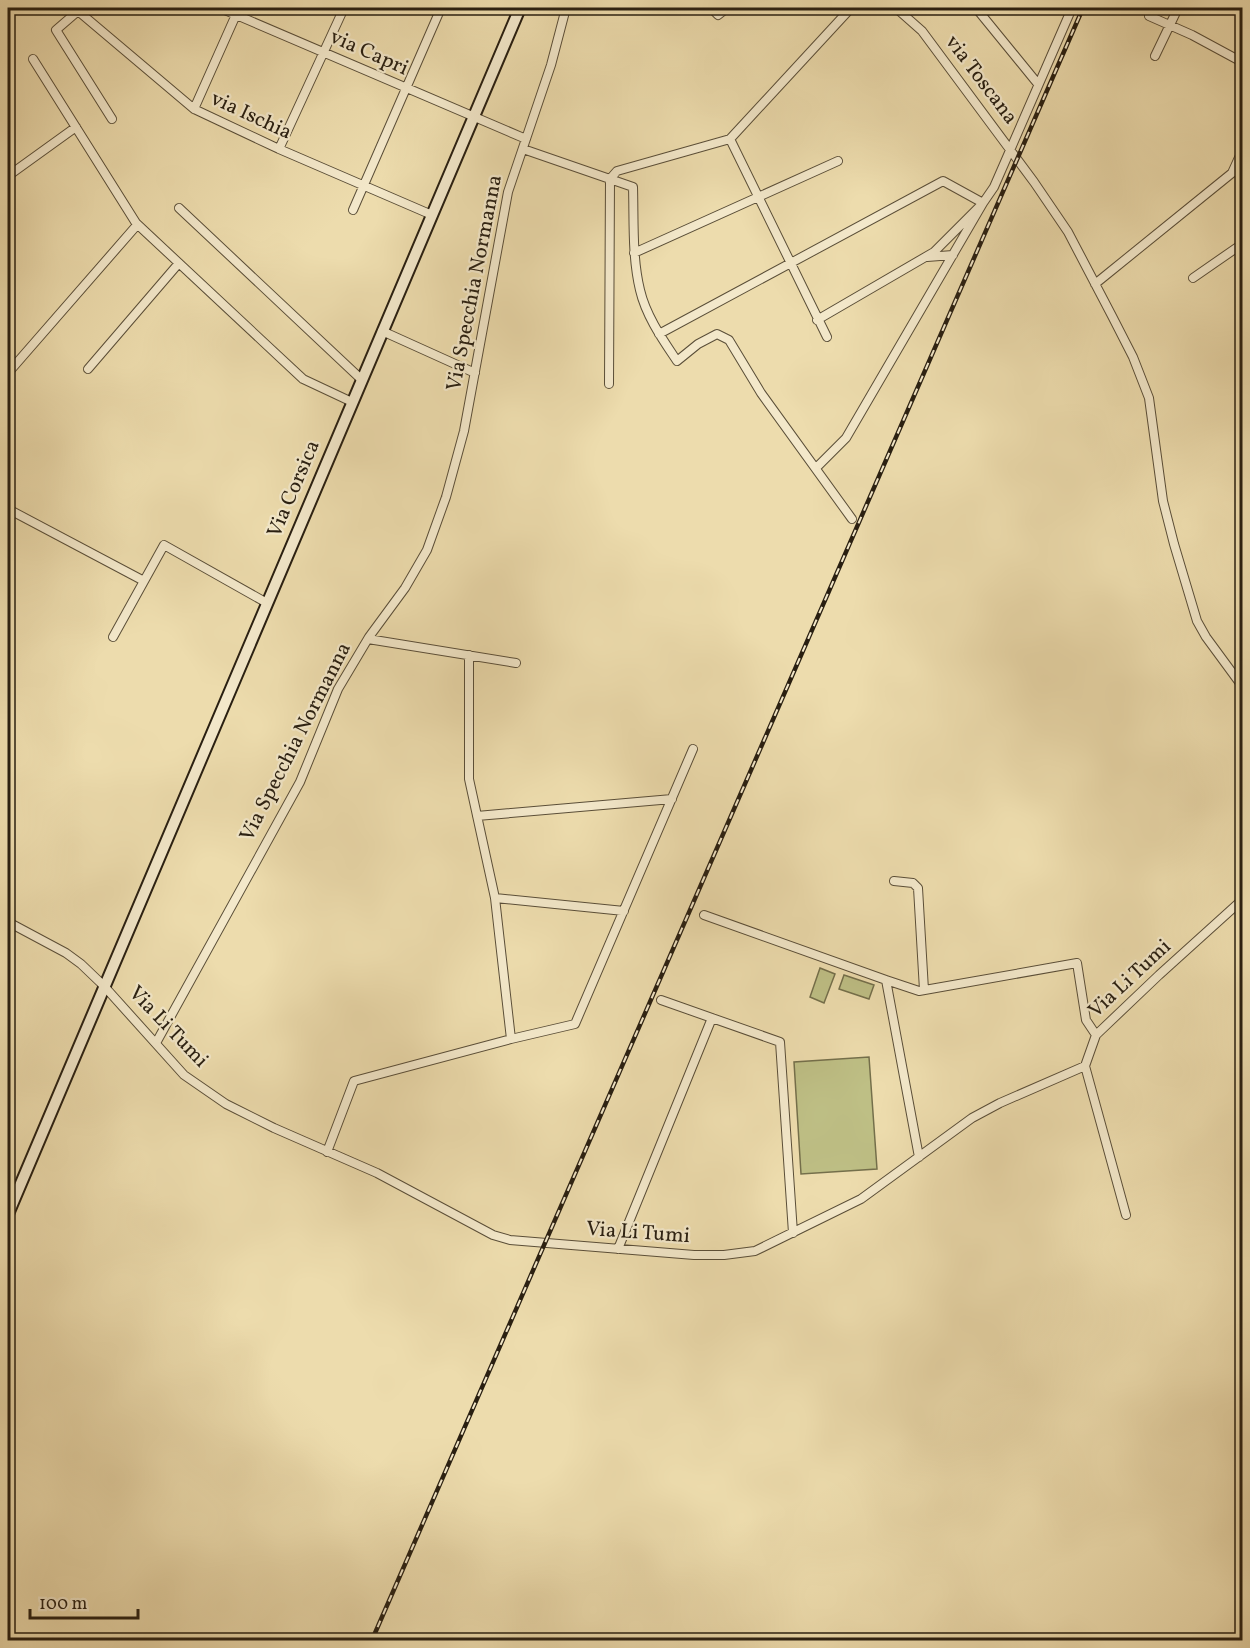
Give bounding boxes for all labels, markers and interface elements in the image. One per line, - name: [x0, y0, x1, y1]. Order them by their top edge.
- street label: via Capri: [325, 23, 413, 83]
- street label: via Toscana: [938, 29, 1024, 131]
- street label: via Ischia: [206, 85, 296, 147]
- street label: Via Specchia Normanna: [440, 172, 510, 394]
- street label: Via Corsica: [260, 436, 328, 542]
- street label: Via Specchia Normanna: [233, 637, 359, 847]
- street label: Via Li Tumi: [1082, 933, 1178, 1025]
- street label: Via Li Tumi: [121, 980, 215, 1074]
- street label: Via Li Tumi: [585, 1215, 691, 1251]
- scale bar: [30, 1582, 138, 1620]
- text: 100 m: [39, 1592, 88, 1617]

